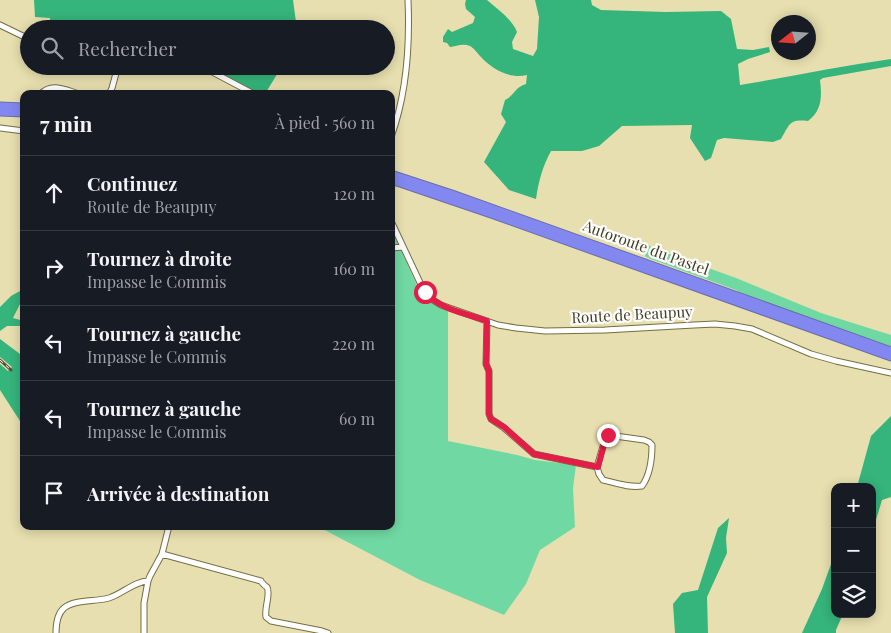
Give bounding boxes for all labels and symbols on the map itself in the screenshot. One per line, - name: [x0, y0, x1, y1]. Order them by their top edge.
- north arrow: [771, 15, 816, 60]
- street label: Autoroute du Pastel: [580, 215, 712, 279]
- route start: [414, 281, 437, 304]
- street label: Route de Beaupuy: [571, 301, 694, 327]
- route end: [597, 424, 620, 447]

